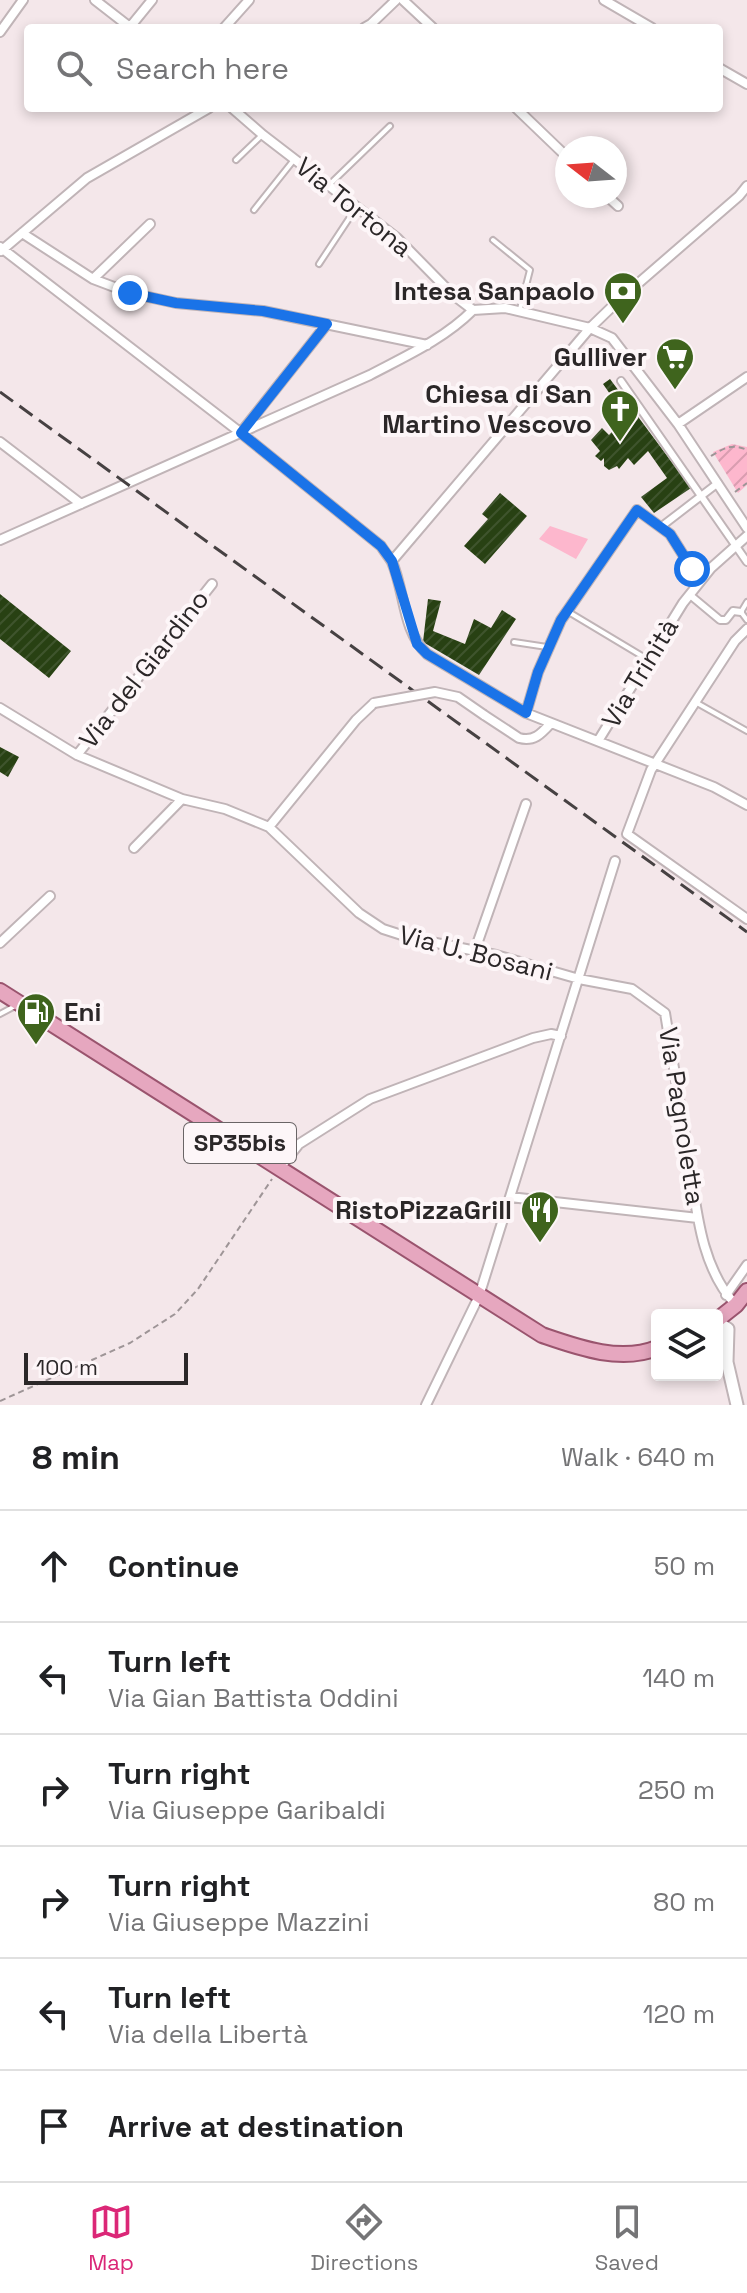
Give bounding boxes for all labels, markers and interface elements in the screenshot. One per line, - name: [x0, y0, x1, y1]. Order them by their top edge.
- search box: [24, 24, 723, 112]
- icon: search: [52, 46, 96, 90]
- text: Search here: [116, 49, 289, 88]
- north arrow: [555, 136, 627, 208]
- street label: Via Tortona: [289, 150, 419, 264]
- bank icon: Intesa Sanpaolo: [602, 270, 644, 325]
- place label: Intesa Sanpaolo: [394, 274, 595, 308]
- route end: [112, 275, 148, 311]
- supermarket icon: Gulliver: [654, 336, 696, 391]
- place label: Gulliver: [554, 340, 647, 374]
- place label: Chiesa di San Martino Vescovo: [382, 377, 592, 441]
- church icon: Chiesa di San Martino Vescovo: [599, 388, 641, 443]
- route start: [674, 551, 710, 587]
- street label: Via del Giardino: [71, 583, 217, 755]
- street label: Via Trinità: [594, 612, 686, 734]
- street label: Via U. Bosani: [395, 917, 557, 989]
- fuel station icon: Eni: [15, 991, 57, 1046]
- place label: Eni: [64, 995, 101, 1029]
- street label: Via Pagnoletta: [651, 1025, 713, 1207]
- road number: SP35bis: [184, 1123, 296, 1163]
- restaurant icon: RistoPizzaGrill: [519, 1189, 561, 1244]
- place label: RistoPizzaGrill: [335, 1193, 512, 1227]
- map controls: [651, 1309, 723, 1381]
- button: layers: [651, 1309, 723, 1381]
- scale bar: [24, 1349, 188, 1385]
- text: 100 m: [36, 1353, 98, 1381]
- text: 8 min: [32, 1436, 120, 1479]
- text: Walk · 640 m: [561, 1440, 715, 1474]
- icon: ahead: [32, 1544, 76, 1588]
- text: Continue: [108, 1547, 239, 1586]
- text: 50 m: [654, 1549, 715, 1583]
- text: Turn left: [108, 1642, 231, 1681]
- icon: left: [32, 1656, 76, 1700]
- text: 140 m: [642, 1661, 715, 1695]
- text: Via Gian Battista Oddini: [108, 1681, 399, 1715]
- text: Turn right: [108, 1754, 251, 1793]
- icon: right: [32, 1768, 76, 1812]
- text: 250 m: [638, 1773, 715, 1807]
- text: Via Giuseppe Garibaldi: [108, 1793, 386, 1827]
- text: Turn right: [108, 1866, 251, 1905]
- icon: right: [32, 1880, 76, 1924]
- text: 80 m: [653, 1885, 715, 1919]
- text: Via Giuseppe Mazzini: [108, 1905, 369, 1939]
- text: Turn left: [108, 1978, 231, 2017]
- icon: left: [32, 1992, 76, 2036]
- text: 120 m: [643, 1997, 715, 2031]
- text: Via della Libertà: [108, 2017, 308, 2051]
- icon: arrive: [32, 2104, 76, 2148]
- text: Arrive at destination: [108, 2107, 404, 2146]
- tab: Map: [88, 2200, 134, 2276]
- tab: Directions: [310, 2200, 418, 2276]
- tab: Saved: [595, 2200, 659, 2276]

